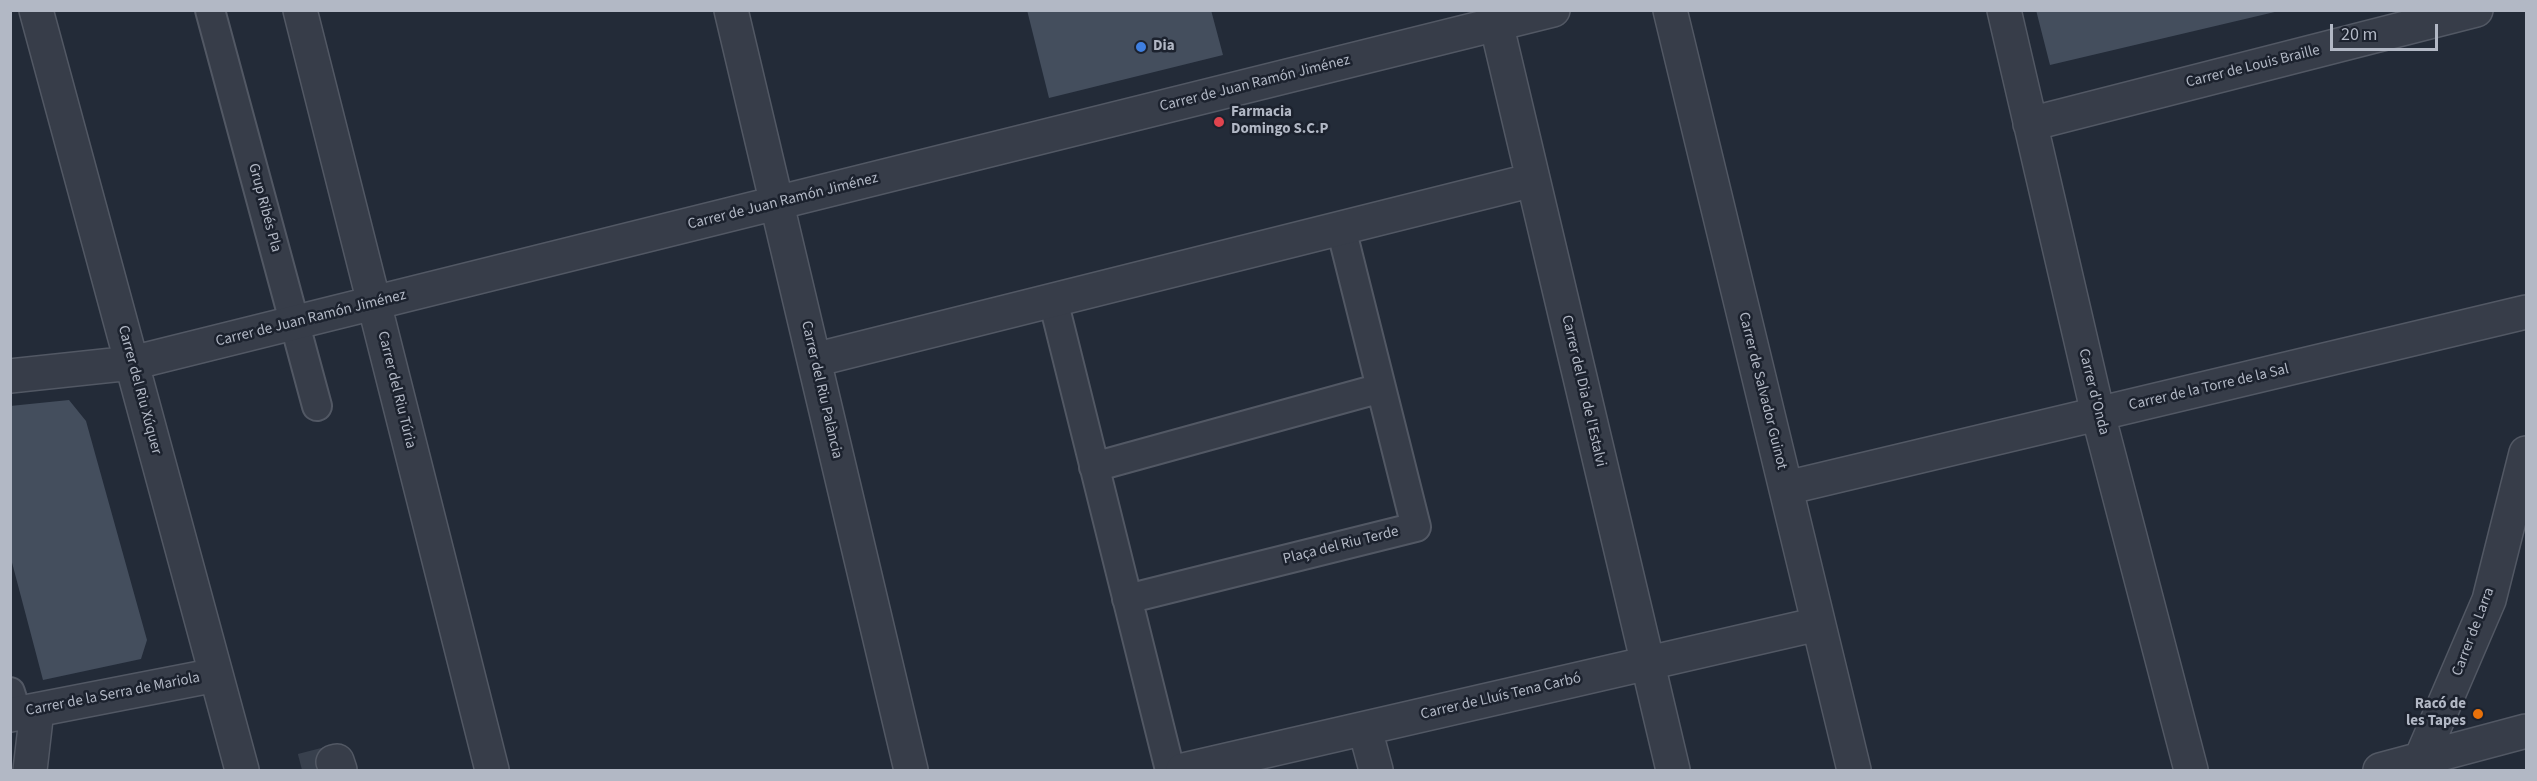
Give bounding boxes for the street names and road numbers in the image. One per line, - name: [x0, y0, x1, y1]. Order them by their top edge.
- street label: Carrer de Louis Braille: [2184, 42, 2322, 92]
- street label: Carrer de Juan Ramón Jiménez: [1158, 52, 1352, 116]
- street label: Grup Ribés Pla: [244, 162, 284, 254]
- street label: Carrer de Juan Ramón Jiménez: [686, 170, 880, 234]
- street label: Carrer de Juan Ramón Jiménez: [214, 287, 408, 351]
- street label: Carrer de Salvador Guinot: [1734, 311, 1790, 471]
- street label: Carrer del Dia de l'Estalvi: [1557, 313, 1609, 469]
- street label: Carrer del Riu Palància: [796, 319, 846, 461]
- street label: Carrer del Riu Xúquer: [113, 324, 165, 456]
- street label: Carrer del Riu Túria: [373, 330, 419, 450]
- street label: Carrer d'Onda: [2074, 347, 2112, 437]
- street label: Carrer de la Torre de la Sal: [2127, 361, 2291, 415]
- street label: Plaça del Riu Terde: [1281, 523, 1401, 569]
- street label: Carrer de Larra: [2449, 585, 2499, 679]
- street label: Carrer de la Serra de Mariola: [24, 669, 202, 721]
- street label: Carrer de Lluís Tena Carbó: [1419, 670, 1583, 724]

